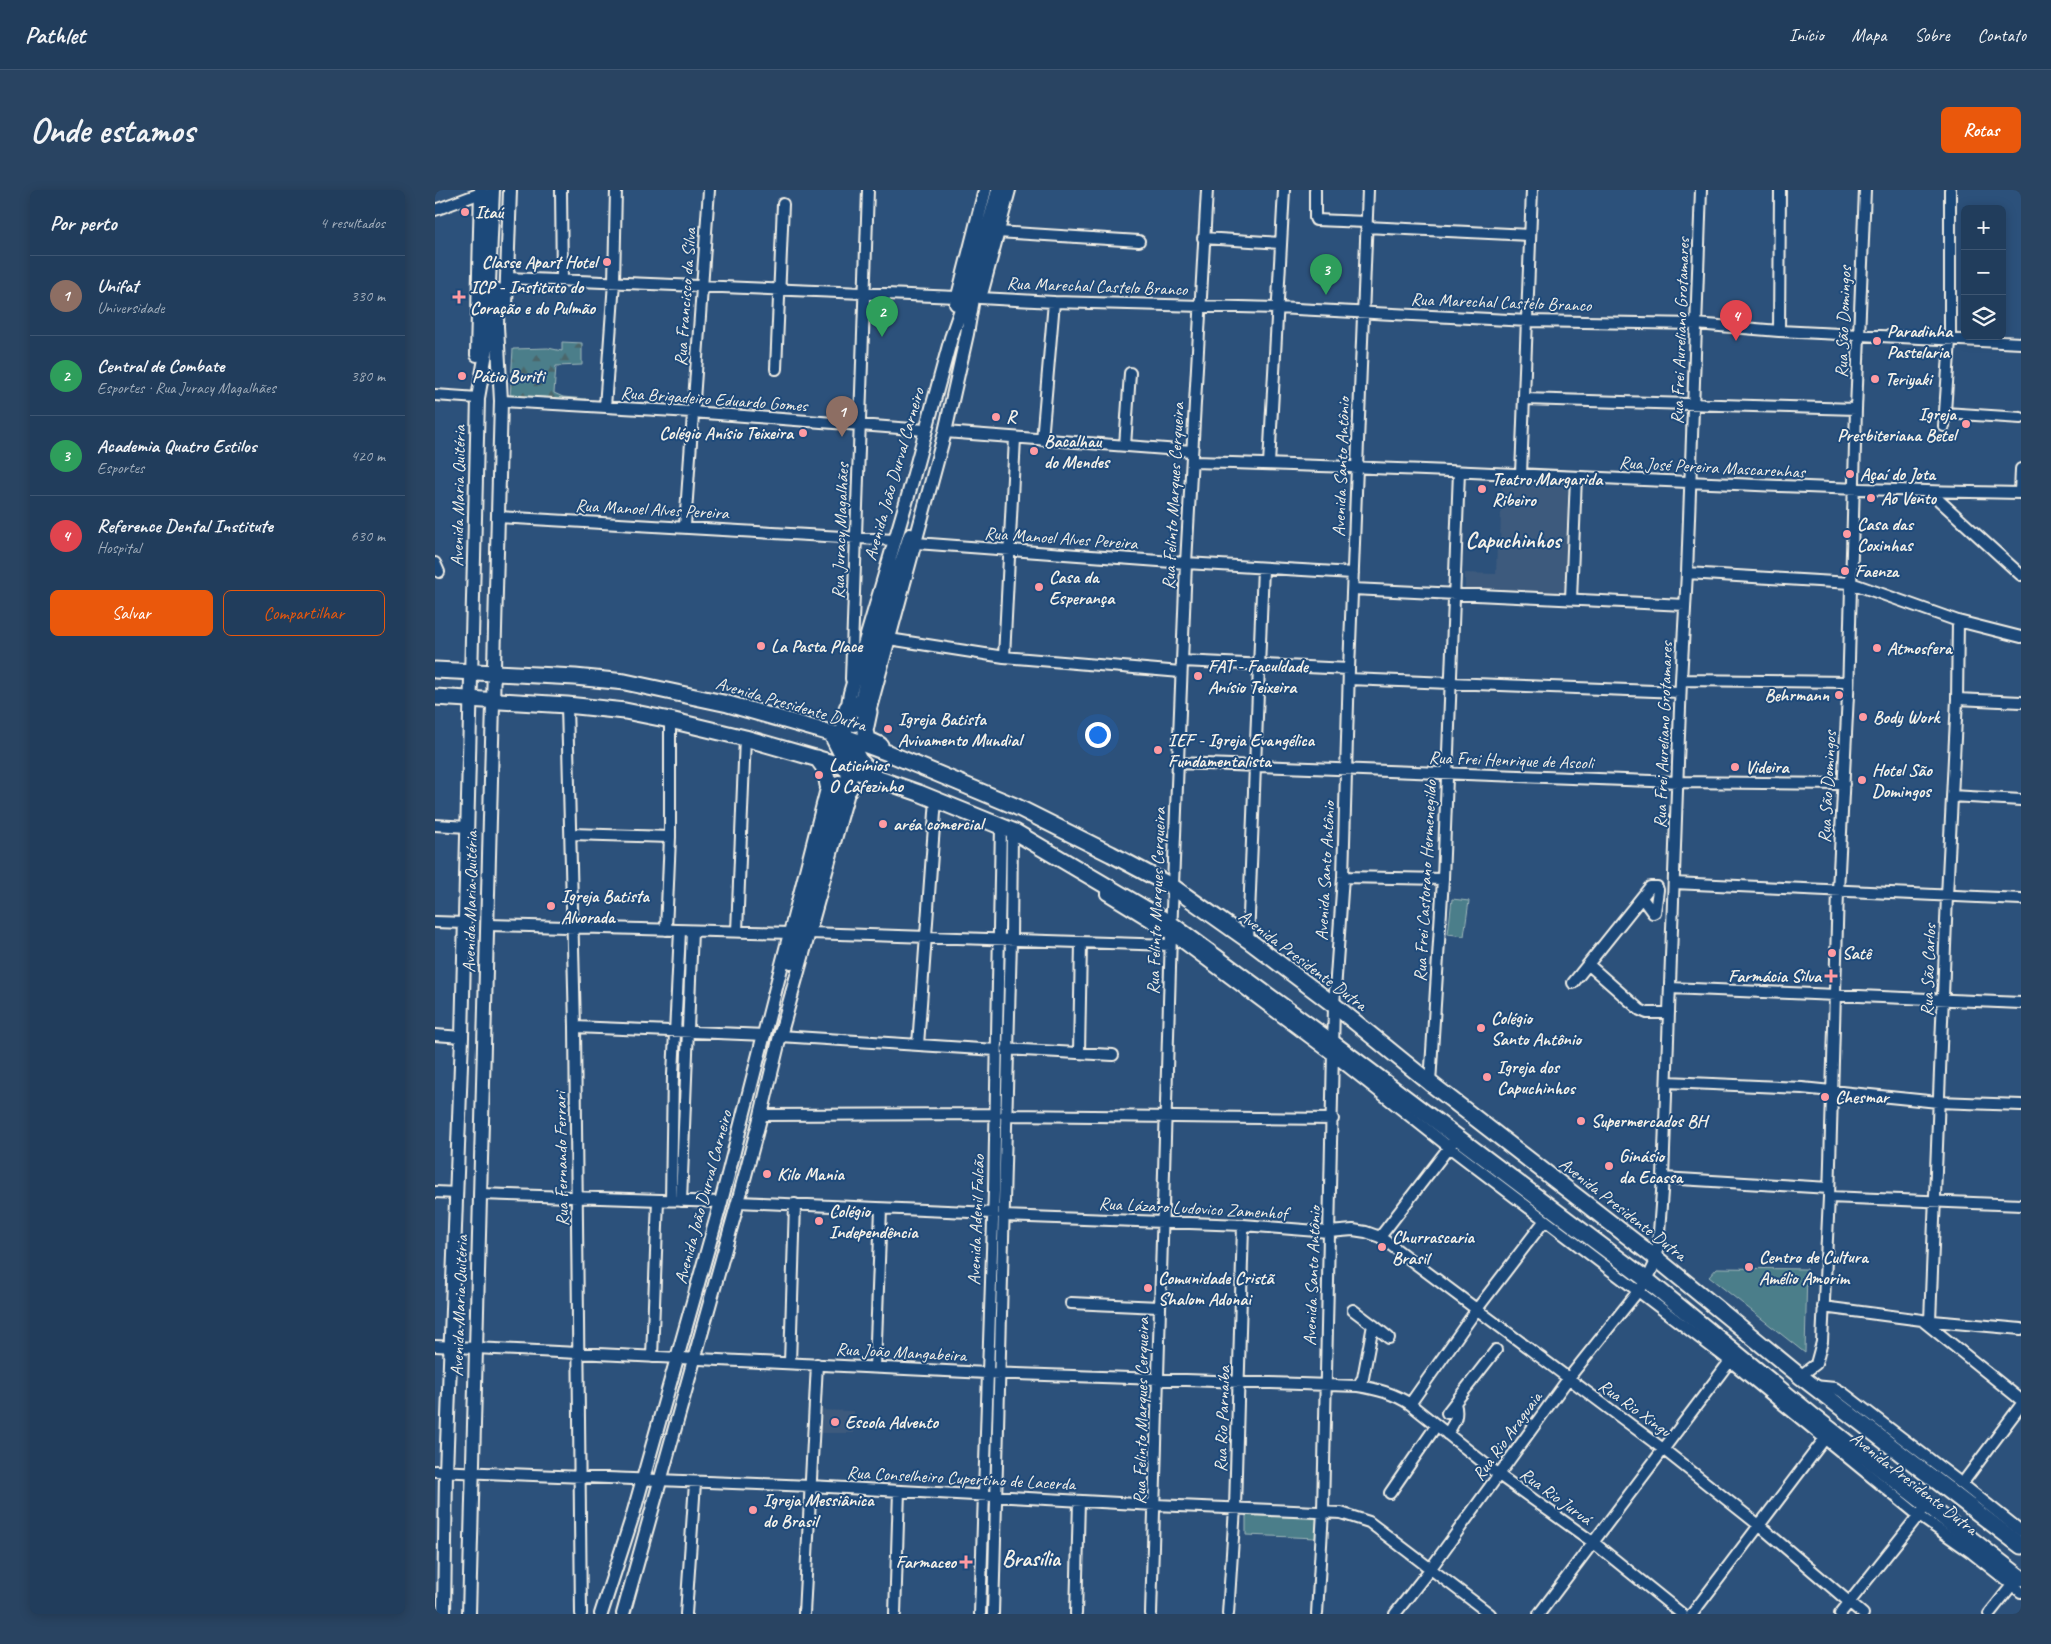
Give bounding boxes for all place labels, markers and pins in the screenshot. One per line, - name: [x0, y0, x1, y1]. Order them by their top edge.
- place label: Itaú: [475, 201, 506, 223]
- marker: Itaú: [459, 206, 471, 218]
- place label: Classe Apart Hotel: [482, 251, 601, 273]
- pin: 3: [1310, 254, 1342, 295]
- marker: Classe Apart Hotel: [601, 256, 613, 268]
- place label: ICP - Instituto do Coração e do Pulmão: [470, 276, 596, 319]
- marker: ICP - Instituto do Coração e do Pulmão: [452, 290, 466, 304]
- pin: 2: [866, 296, 898, 337]
- pin: 4: [1720, 300, 1752, 341]
- place label: Paradinha Pastelaria: [1887, 320, 1954, 363]
- marker: Paradinha Pastelaria: [1871, 335, 1883, 347]
- place label: Pátio Buriti: [472, 365, 547, 387]
- place label: Teriyaki: [1885, 368, 1934, 390]
- marker: Pátio Buriti: [456, 370, 468, 382]
- marker: Teriyaki: [1869, 373, 1881, 385]
- pin: 1: [826, 396, 858, 437]
- place label: Igreja Presbiteriana Betel: [1837, 403, 1960, 446]
- place label: R: [1006, 406, 1019, 428]
- marker: R: [990, 411, 1002, 423]
- marker: Igreja Presbiteriana Betel: [1960, 418, 1972, 430]
- place label: Colégio Anísio Teixeira: [659, 422, 795, 444]
- marker: Colégio Anísio Teixeira: [797, 427, 809, 439]
- place label: Bacalhau do Mendes: [1044, 430, 1111, 473]
- marker: Bacalhau do Mendes: [1028, 445, 1040, 457]
- place label: Açaí do Jota: [1860, 463, 1937, 485]
- place label: Teatro Margarida Ribeiro: [1492, 468, 1604, 511]
- marker: Açaí do Jota: [1844, 468, 1856, 480]
- marker: Teatro Margarida Ribeiro: [1476, 483, 1488, 495]
- place label: Ao Vento: [1881, 487, 1938, 509]
- marker: Ao Vento: [1865, 492, 1877, 504]
- place label: Casa das Coxinhas: [1857, 513, 1914, 556]
- marker: Casa das Coxinhas: [1841, 528, 1853, 540]
- place label: Faenza: [1855, 560, 1900, 582]
- marker: Faenza: [1839, 565, 1851, 577]
- place label: Casa da Esperança: [1049, 566, 1116, 609]
- marker: Casa da Esperança: [1033, 581, 1045, 593]
- place label: La Pasta Place: [771, 635, 864, 657]
- place label: Atmosfera: [1887, 637, 1953, 659]
- marker: La Pasta Place: [755, 640, 767, 652]
- marker: Atmosfera: [1871, 642, 1883, 654]
- place label: FAT - Faculdade Anísio Teixeira: [1208, 655, 1310, 698]
- marker: FAT - Faculdade Anísio Teixeira: [1192, 670, 1204, 682]
- place label: Behrmann: [1764, 684, 1830, 706]
- marker: Behrmann: [1833, 689, 1845, 701]
- place label: Body Work: [1873, 706, 1942, 728]
- place label: Igreja Batista Avivamento Mundial: [898, 708, 1025, 751]
- marker: Body Work: [1857, 711, 1869, 723]
- marker: Igreja Batista Avivamento Mundial: [882, 723, 894, 735]
- place label: IEF - Igreja Evangélica Fundamentalista: [1168, 729, 1316, 772]
- marker: IEF - Igreja Evangélica Fundamentalista: [1152, 744, 1164, 756]
- place label: Laticínios O Cafezinho: [829, 754, 904, 797]
- place label: Videira: [1745, 756, 1791, 778]
- place label: Hotel São Domingos: [1872, 759, 1933, 802]
- marker: Videira: [1729, 761, 1741, 773]
- marker: Laticínios O Cafezinho: [813, 769, 825, 781]
- marker: Hotel São Domingos: [1856, 774, 1868, 786]
- place label: aréa comercial: [893, 813, 987, 835]
- marker: aréa comercial: [877, 818, 889, 830]
- place label: Igreja Batista Alvorada: [561, 885, 651, 928]
- marker: Igreja Batista Alvorada: [545, 900, 557, 912]
- place label: Satê: [1842, 942, 1873, 964]
- marker: Satê: [1826, 947, 1838, 959]
- place label: Farmácia Silva: [1728, 965, 1823, 987]
- marker: Farmácia Silva: [1825, 970, 1837, 982]
- place label: Colégio Santo Antônio: [1491, 1007, 1582, 1050]
- marker: Colégio Santo Antônio: [1475, 1022, 1487, 1034]
- place label: Igreja dos Capuchinhos: [1497, 1056, 1577, 1099]
- marker: Igreja dos Capuchinhos: [1481, 1071, 1493, 1083]
- place label: Chesmar: [1835, 1086, 1891, 1108]
- marker: Chesmar: [1819, 1091, 1831, 1103]
- place label: Supermercados BH: [1591, 1110, 1711, 1132]
- marker: Supermercados BH: [1575, 1115, 1587, 1127]
- place label: Ginásio da Ecassa: [1619, 1145, 1684, 1188]
- marker: Ginásio da Ecassa: [1603, 1160, 1615, 1172]
- place label: Kilo Mania: [777, 1163, 845, 1185]
- marker: Kilo Mania: [761, 1168, 773, 1180]
- place label: Colégio Independência: [829, 1200, 919, 1243]
- marker: Colégio Independência: [813, 1215, 825, 1227]
- place label: Churrascaria Brasil: [1392, 1226, 1475, 1269]
- marker: Churrascaria Brasil: [1376, 1241, 1388, 1253]
- place label: Centro de Cultura Amélio Amorim: [1759, 1246, 1869, 1289]
- marker: Centro de Cultura Amélio Amorim: [1743, 1261, 1755, 1273]
- place label: Comunidade Cristã Shalom Adonai: [1158, 1267, 1276, 1310]
- marker: Comunidade Cristã Shalom Adonai: [1142, 1282, 1154, 1294]
- place label: Escola Advento: [845, 1411, 939, 1433]
- marker: Escola Advento: [829, 1416, 841, 1428]
- place label: Igreja Messiânica do Brasil: [763, 1489, 875, 1532]
- marker: Igreja Messiânica do Brasil: [747, 1504, 759, 1516]
- place label: Farmaceo: [896, 1551, 957, 1573]
- marker: Farmaceo: [960, 1556, 972, 1568]

